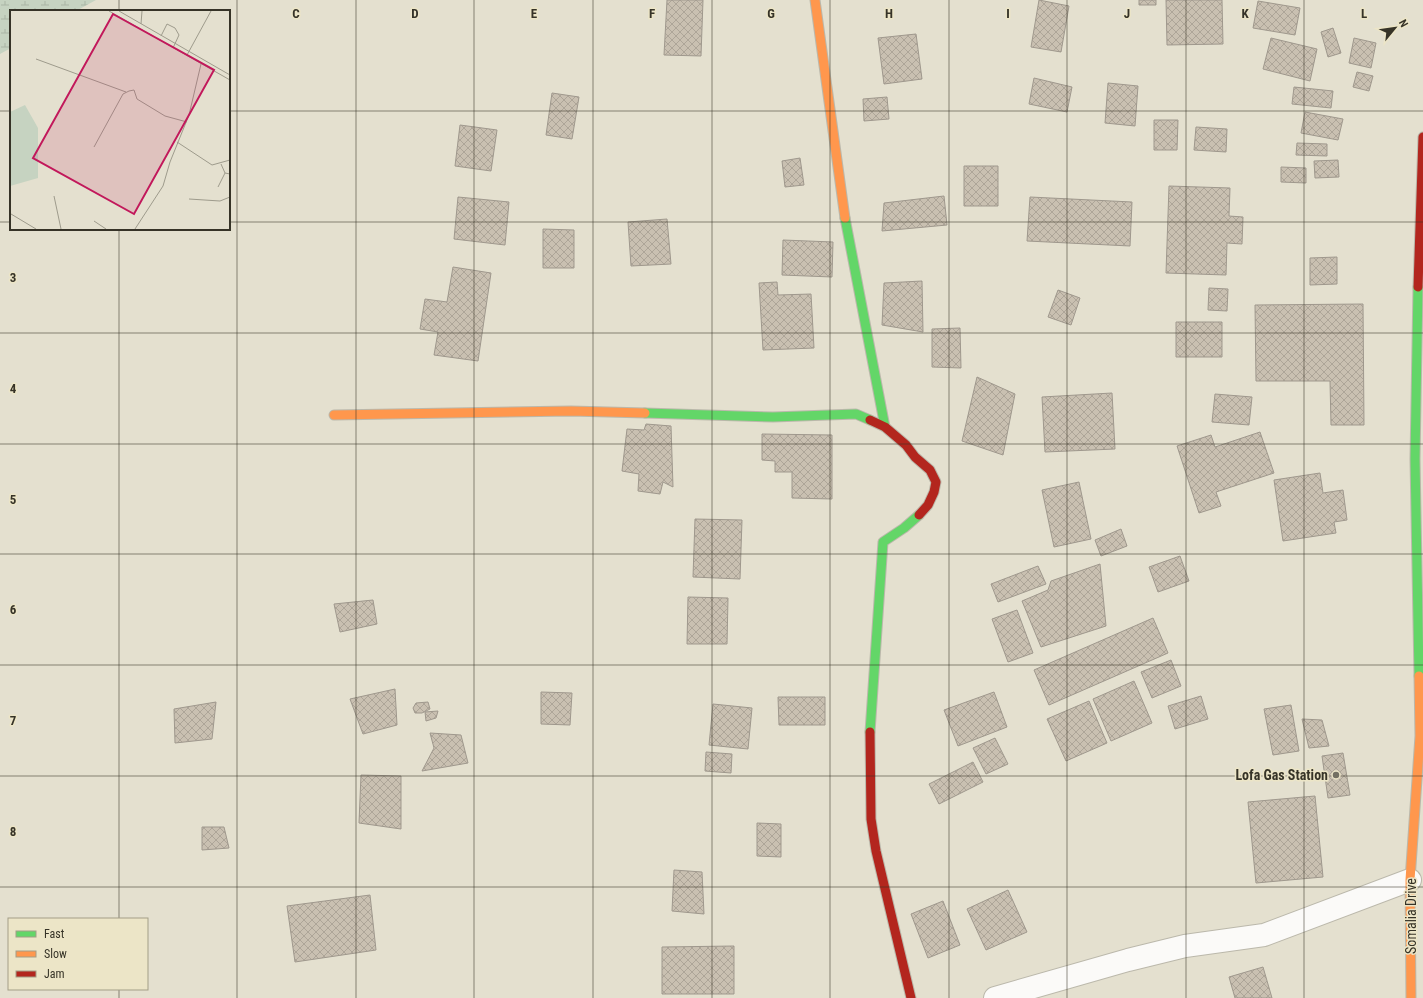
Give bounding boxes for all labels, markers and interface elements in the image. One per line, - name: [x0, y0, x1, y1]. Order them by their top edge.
- text: C: [292, 6, 300, 21]
- text: D: [411, 6, 419, 21]
- text: E: [531, 6, 538, 21]
- text: F: [649, 6, 655, 21]
- text: G: [767, 6, 775, 21]
- text: H: [885, 6, 893, 21]
- text: I: [1006, 6, 1010, 21]
- text: J: [1124, 6, 1130, 21]
- text: K: [1241, 6, 1249, 21]
- text: L: [1361, 6, 1367, 21]
- north arrow: [1375, 8, 1415, 48]
- inset map: [10, 10, 230, 230]
- text: N: [1396, 17, 1411, 30]
- text: 3: [10, 270, 16, 285]
- text: 4: [10, 381, 17, 396]
- text: 5: [10, 492, 17, 507]
- text: 6: [10, 602, 17, 617]
- text: 7: [10, 713, 17, 728]
- place label: Lofa Gas Station: [1235, 767, 1328, 783]
- marker: Lofa Gas Station: [1331, 770, 1341, 780]
- text: 8: [10, 824, 16, 839]
- street label: Somalia Drive: [1403, 878, 1419, 954]
- legend: [8, 918, 148, 990]
- text: Fast: [44, 927, 65, 941]
- text: Slow: [44, 947, 67, 961]
- text: Jam: [44, 967, 65, 981]

